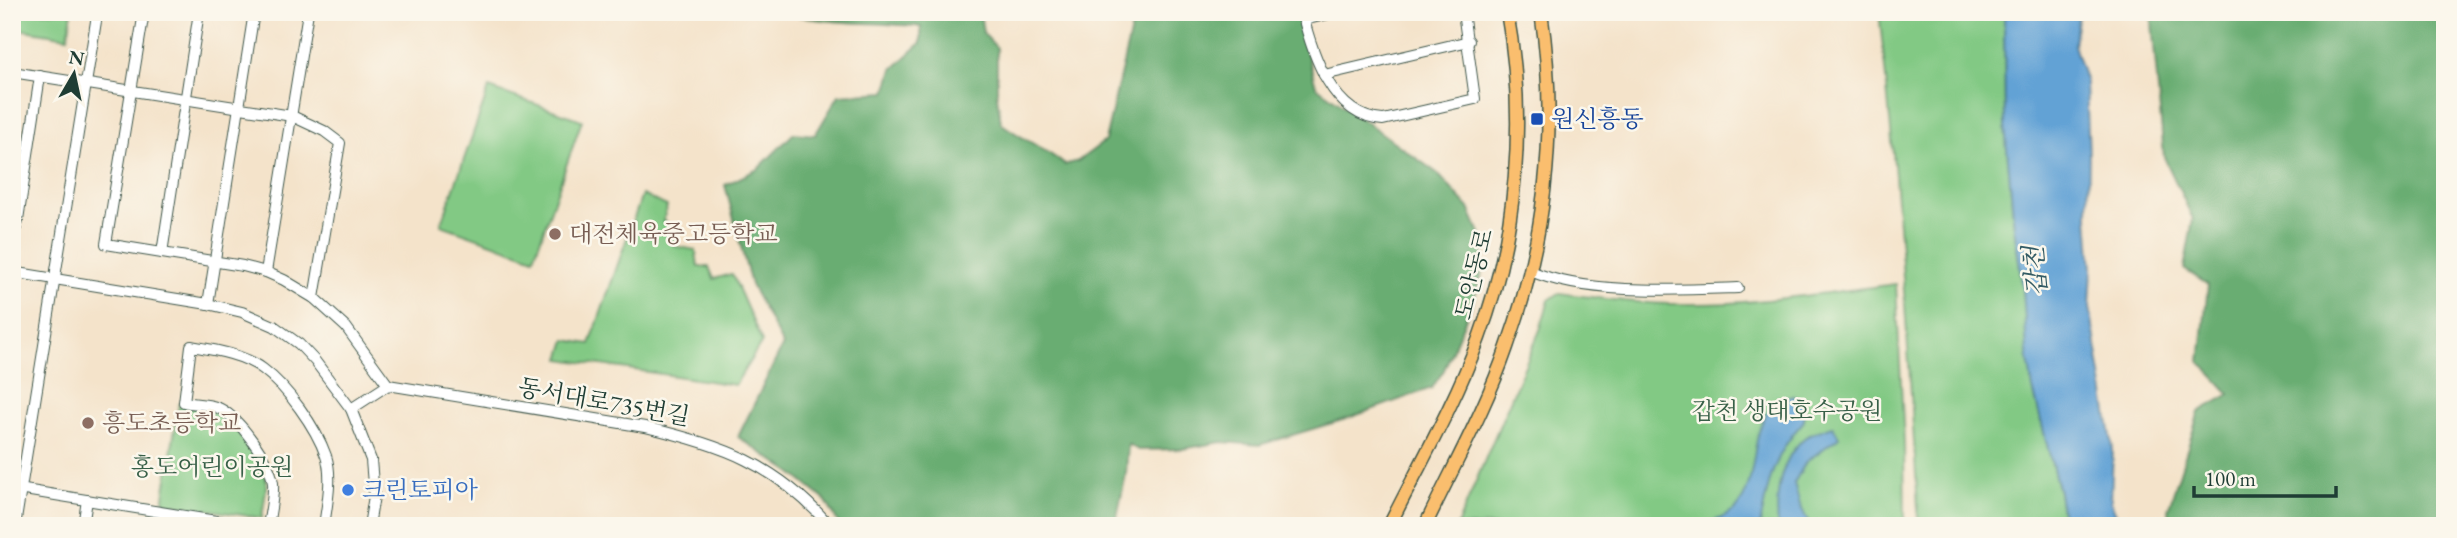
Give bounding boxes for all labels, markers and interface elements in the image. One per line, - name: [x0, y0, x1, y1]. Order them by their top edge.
- north arrow: [38, 38, 108, 108]
- text: N: [67, 44, 87, 71]
- place label: 원신흥동: [1551, 103, 1644, 134]
- marker: 원신흥동: [1529, 111, 1545, 127]
- place label: 대전체육중고등학교: [569, 218, 778, 249]
- street label: 도안동로: [1447, 225, 1500, 323]
- marker: 대전체육중고등학교: [547, 226, 563, 242]
- water label: 갑천: [2016, 243, 2054, 298]
- street label: 동서대로735번길: [516, 371, 692, 432]
- park label: 갑천 생태호수공원: [1692, 395, 1882, 426]
- place label: 흥도초등학교: [102, 407, 241, 438]
- marker: 흥도초등학교: [80, 415, 96, 431]
- park label: 홍도어린이공원: [131, 451, 293, 482]
- scale bar: [2194, 454, 2336, 498]
- text: 100 m: [2205, 465, 2256, 492]
- place label: 크린토피아: [362, 474, 478, 505]
- marker: 크린토피아: [340, 482, 356, 498]

